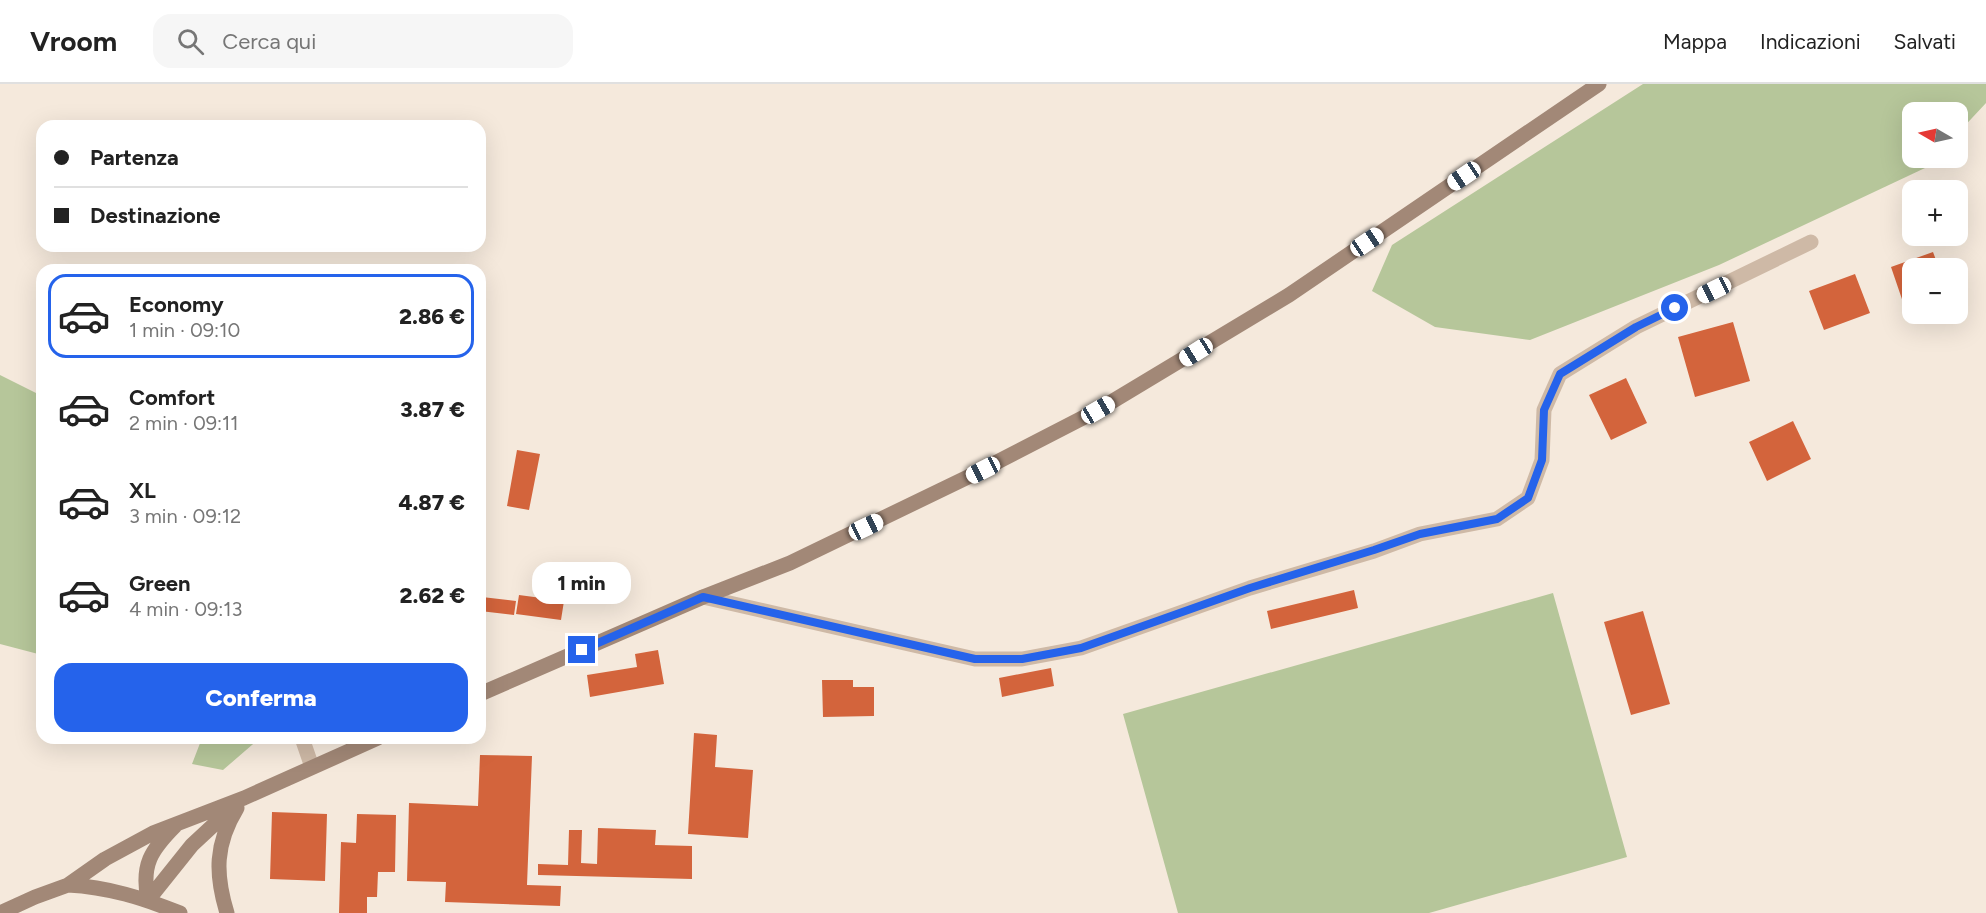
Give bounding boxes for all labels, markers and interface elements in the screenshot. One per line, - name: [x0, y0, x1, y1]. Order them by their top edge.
- search box: [153, 14, 573, 68]
- text: Vroom: [30, 24, 117, 58]
- icon: search: [174, 25, 207, 58]
- text: Cerca qui: [222, 28, 316, 55]
- text: Mappa: [1663, 29, 1727, 54]
- text: Indicazioni: [1760, 29, 1861, 54]
- text: Salvati: [1894, 29, 1956, 54]
- north arrow: [1902, 102, 1968, 168]
- map controls: [1902, 102, 1968, 324]
- text: Partenza: [90, 144, 179, 171]
- car: [1444, 158, 1484, 194]
- button: +: [1902, 180, 1968, 246]
- text: Destinazione: [90, 202, 220, 229]
- car: [1347, 224, 1387, 260]
- button: −: [1902, 258, 1968, 324]
- car: [1694, 274, 1734, 306]
- icon: car: [57, 289, 111, 343]
- text: Economy: [129, 291, 224, 318]
- route start: [1661, 294, 1688, 321]
- text: 2.86 €: [399, 303, 465, 330]
- text: 1 min · 09:10: [129, 318, 240, 342]
- car: [1176, 335, 1216, 369]
- icon: car: [57, 382, 111, 436]
- text: Comfort: [129, 384, 215, 411]
- car: [1078, 393, 1118, 427]
- text: 3.87 €: [400, 396, 465, 423]
- text: 2 min · 09:11: [129, 411, 239, 435]
- car: [963, 454, 1003, 486]
- icon: car: [57, 475, 111, 529]
- text: XL: [129, 477, 156, 504]
- text: 4.87 €: [398, 489, 465, 516]
- text: 3 min · 09:12: [129, 504, 241, 528]
- car: [846, 511, 886, 543]
- callout: 1 min: [532, 563, 632, 605]
- icon: car: [57, 568, 111, 622]
- text: Green: [129, 570, 191, 597]
- text: 1 min: [558, 571, 605, 595]
- text: 2.62 €: [400, 582, 465, 609]
- text: 4 min · 09:13: [129, 597, 242, 621]
- route end: [568, 636, 595, 663]
- button: Conferma: [54, 663, 468, 732]

